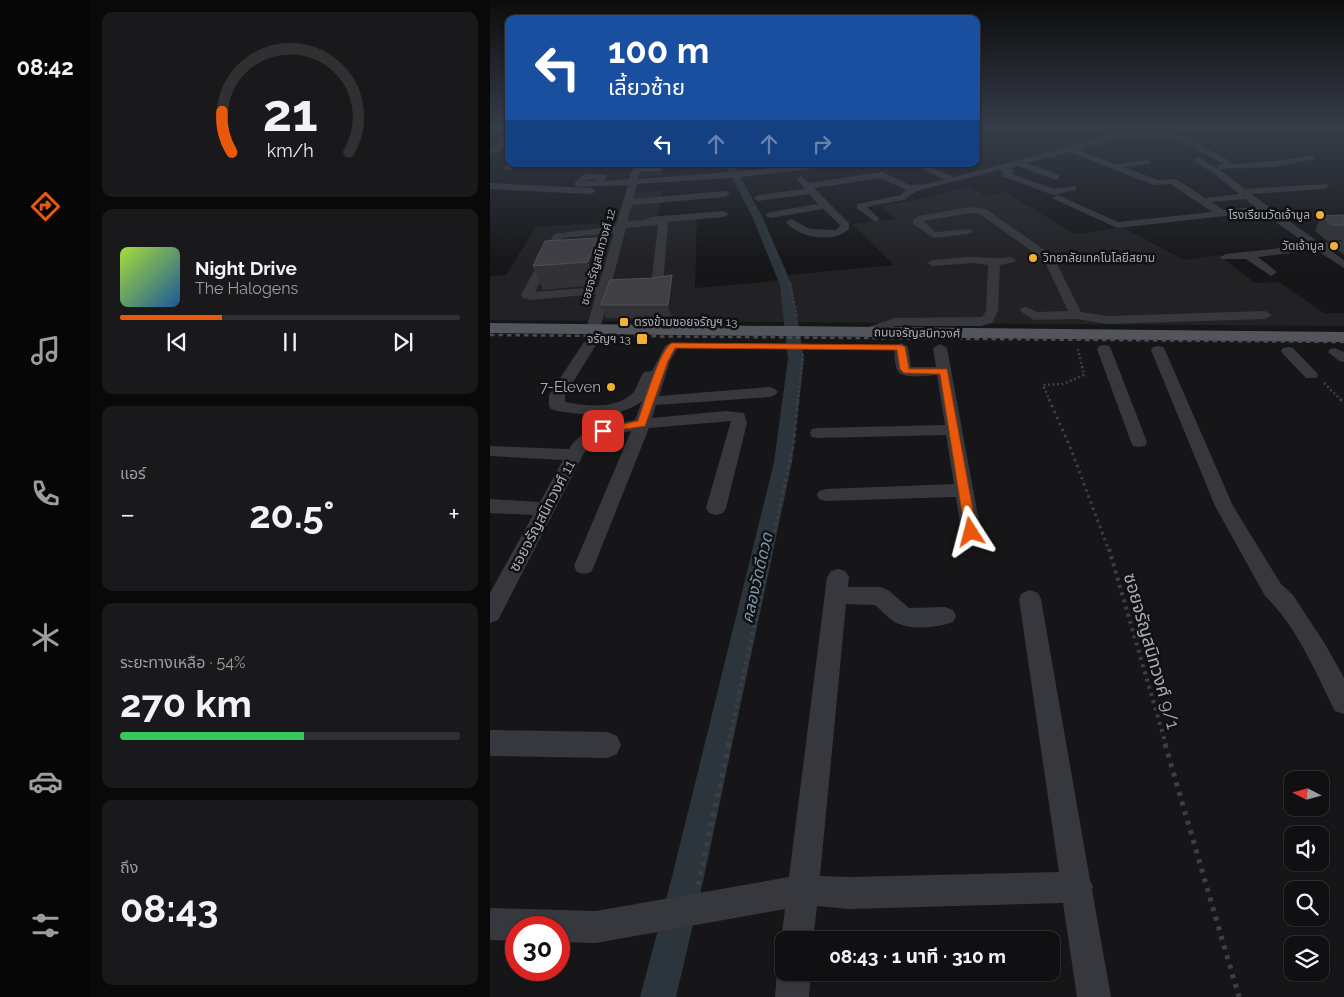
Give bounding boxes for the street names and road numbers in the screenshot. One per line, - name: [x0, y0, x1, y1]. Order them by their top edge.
- street label: ซอยจรัญสนิทวงศ์ 12: [578, 207, 618, 307]
- street label: ถนนจรัญสนิทวงศ์: [874, 325, 960, 341]
- street label: ซอยจรัญสนิทวงศ์ 11: [505, 457, 579, 575]
- street label: ซอยจรัญสนิทวงศ์ 9/1: [1120, 571, 1184, 732]

